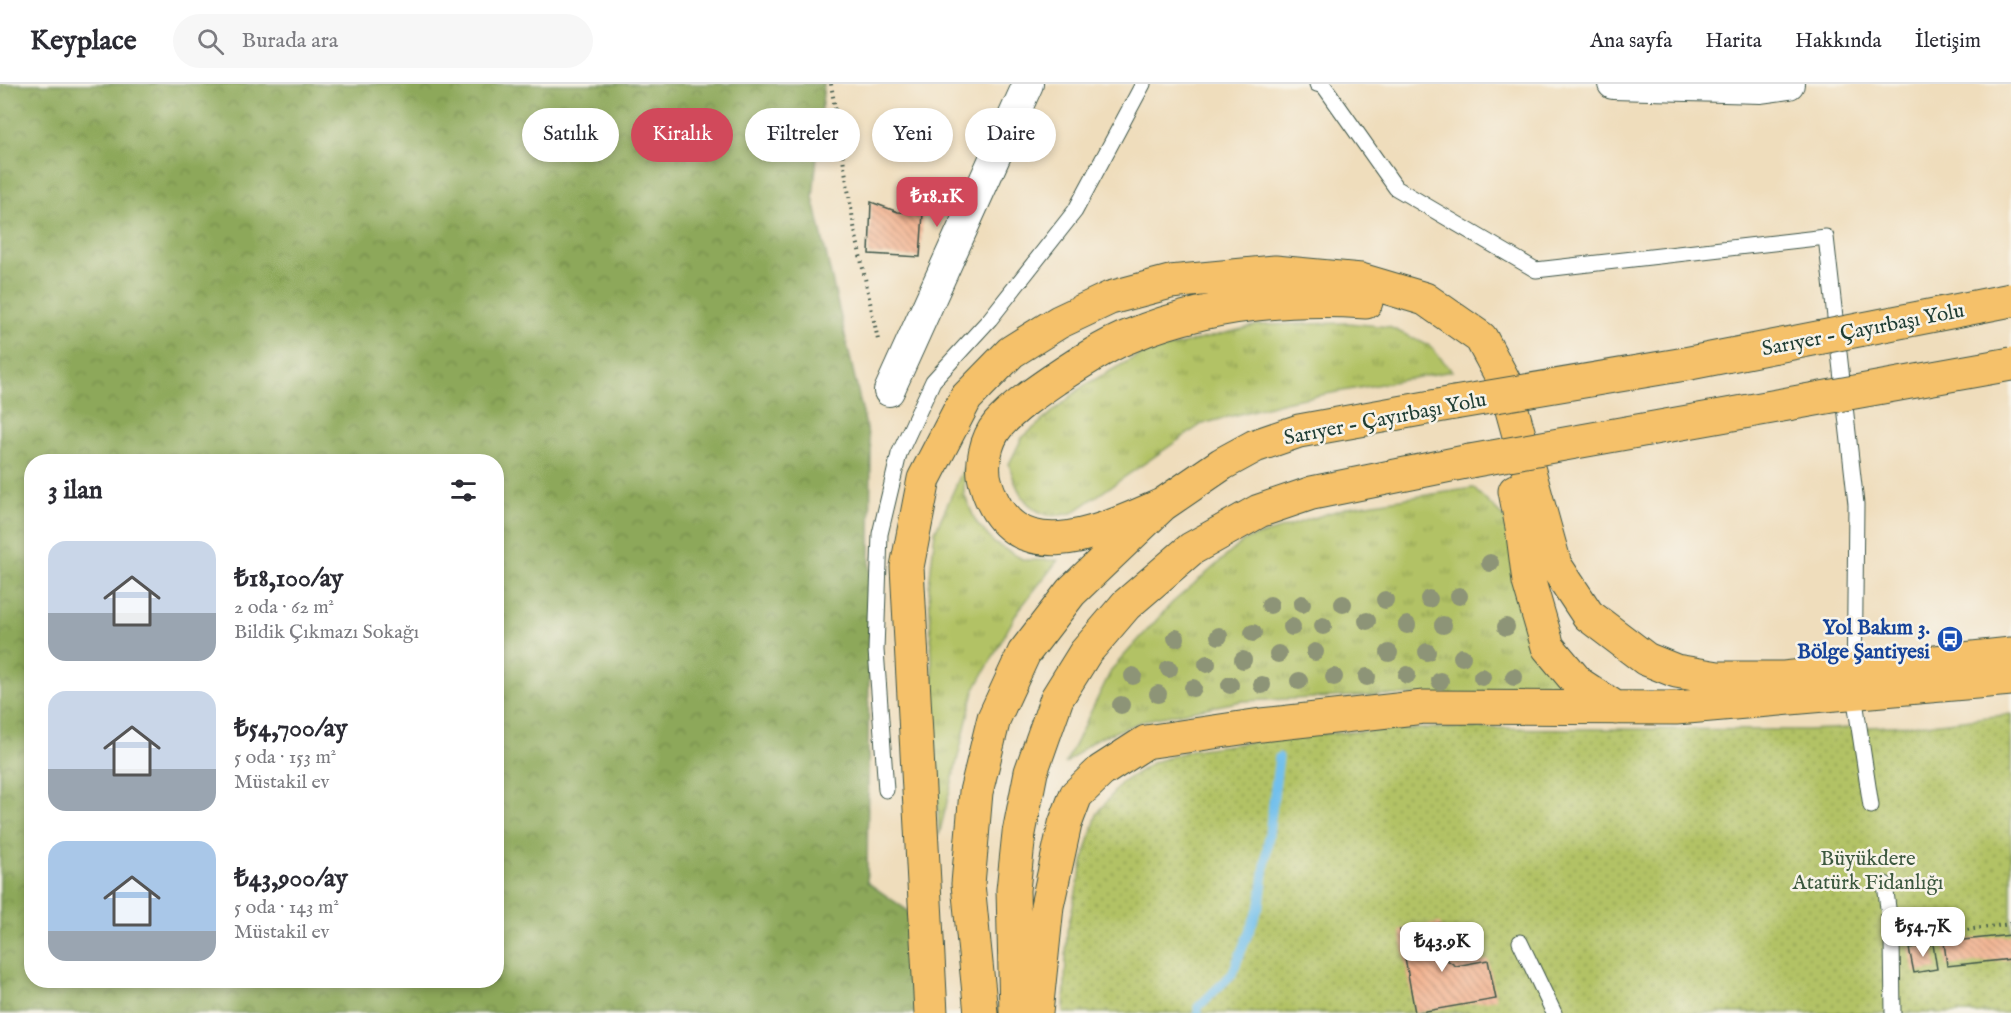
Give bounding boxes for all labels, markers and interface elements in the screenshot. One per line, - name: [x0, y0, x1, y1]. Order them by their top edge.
- search box: [173, 14, 593, 68]
- text: Keyplace: [30, 24, 137, 59]
- icon: search: [194, 25, 227, 58]
- text: Burada ara: [242, 27, 338, 55]
- text: Ana sayfa: [1590, 28, 1672, 55]
- text: Harita: [1705, 28, 1762, 55]
- text: Hakkında: [1795, 28, 1882, 55]
- text: İletişim: [1915, 28, 1981, 55]
- chip: Satılık: [522, 108, 619, 162]
- chip: Kiralık: [631, 108, 733, 162]
- chip: Filtreler: [745, 108, 860, 162]
- chip: Yeni: [872, 108, 953, 162]
- chip: Daire: [965, 108, 1056, 162]
- pin: ₺18.1K: [888, 177, 986, 228]
- text: ₺18.1K: [911, 184, 963, 209]
- street label: Sarıyer - Çayırbaşı Yolu: [1760, 298, 1967, 363]
- street label: Sarıyer - Çayırbaşı Yolu: [1282, 387, 1489, 452]
- text: 3 ilan: [48, 474, 103, 507]
- icon: filters: [447, 474, 480, 507]
- text: ₺18,100/ay: [234, 562, 343, 595]
- icon: home: [96, 565, 168, 637]
- text: 2 oda · 62 m²: [234, 595, 334, 620]
- place label: Yol Bakım 3. Bölge Şantiyesi: [1797, 615, 1930, 666]
- text: Bildik Çıkmazı Sokağı: [234, 620, 419, 645]
- bus stop icon: Yol Bakım 3. Bölge Şantiyesi: [1935, 624, 1965, 654]
- text: ₺54,700/ay: [234, 712, 348, 745]
- icon: home: [96, 715, 168, 787]
- text: 5 oda · 153 m²: [234, 745, 336, 770]
- text: Müstakil ev: [234, 770, 329, 795]
- park label: Büyükdere Atatürk Fidanlığı: [1792, 846, 1943, 897]
- text: ₺43,900/ay: [234, 862, 348, 895]
- icon: home: [96, 865, 168, 937]
- text: 5 oda · 143 m²: [234, 895, 339, 920]
- pin: ₺54.7K: [1874, 907, 1972, 958]
- text: ₺54.7K: [1895, 914, 1951, 939]
- text: Müstakil ev: [234, 920, 329, 945]
- pin: ₺43.9K: [1393, 922, 1491, 973]
- text: ₺43.9K: [1414, 929, 1470, 954]

